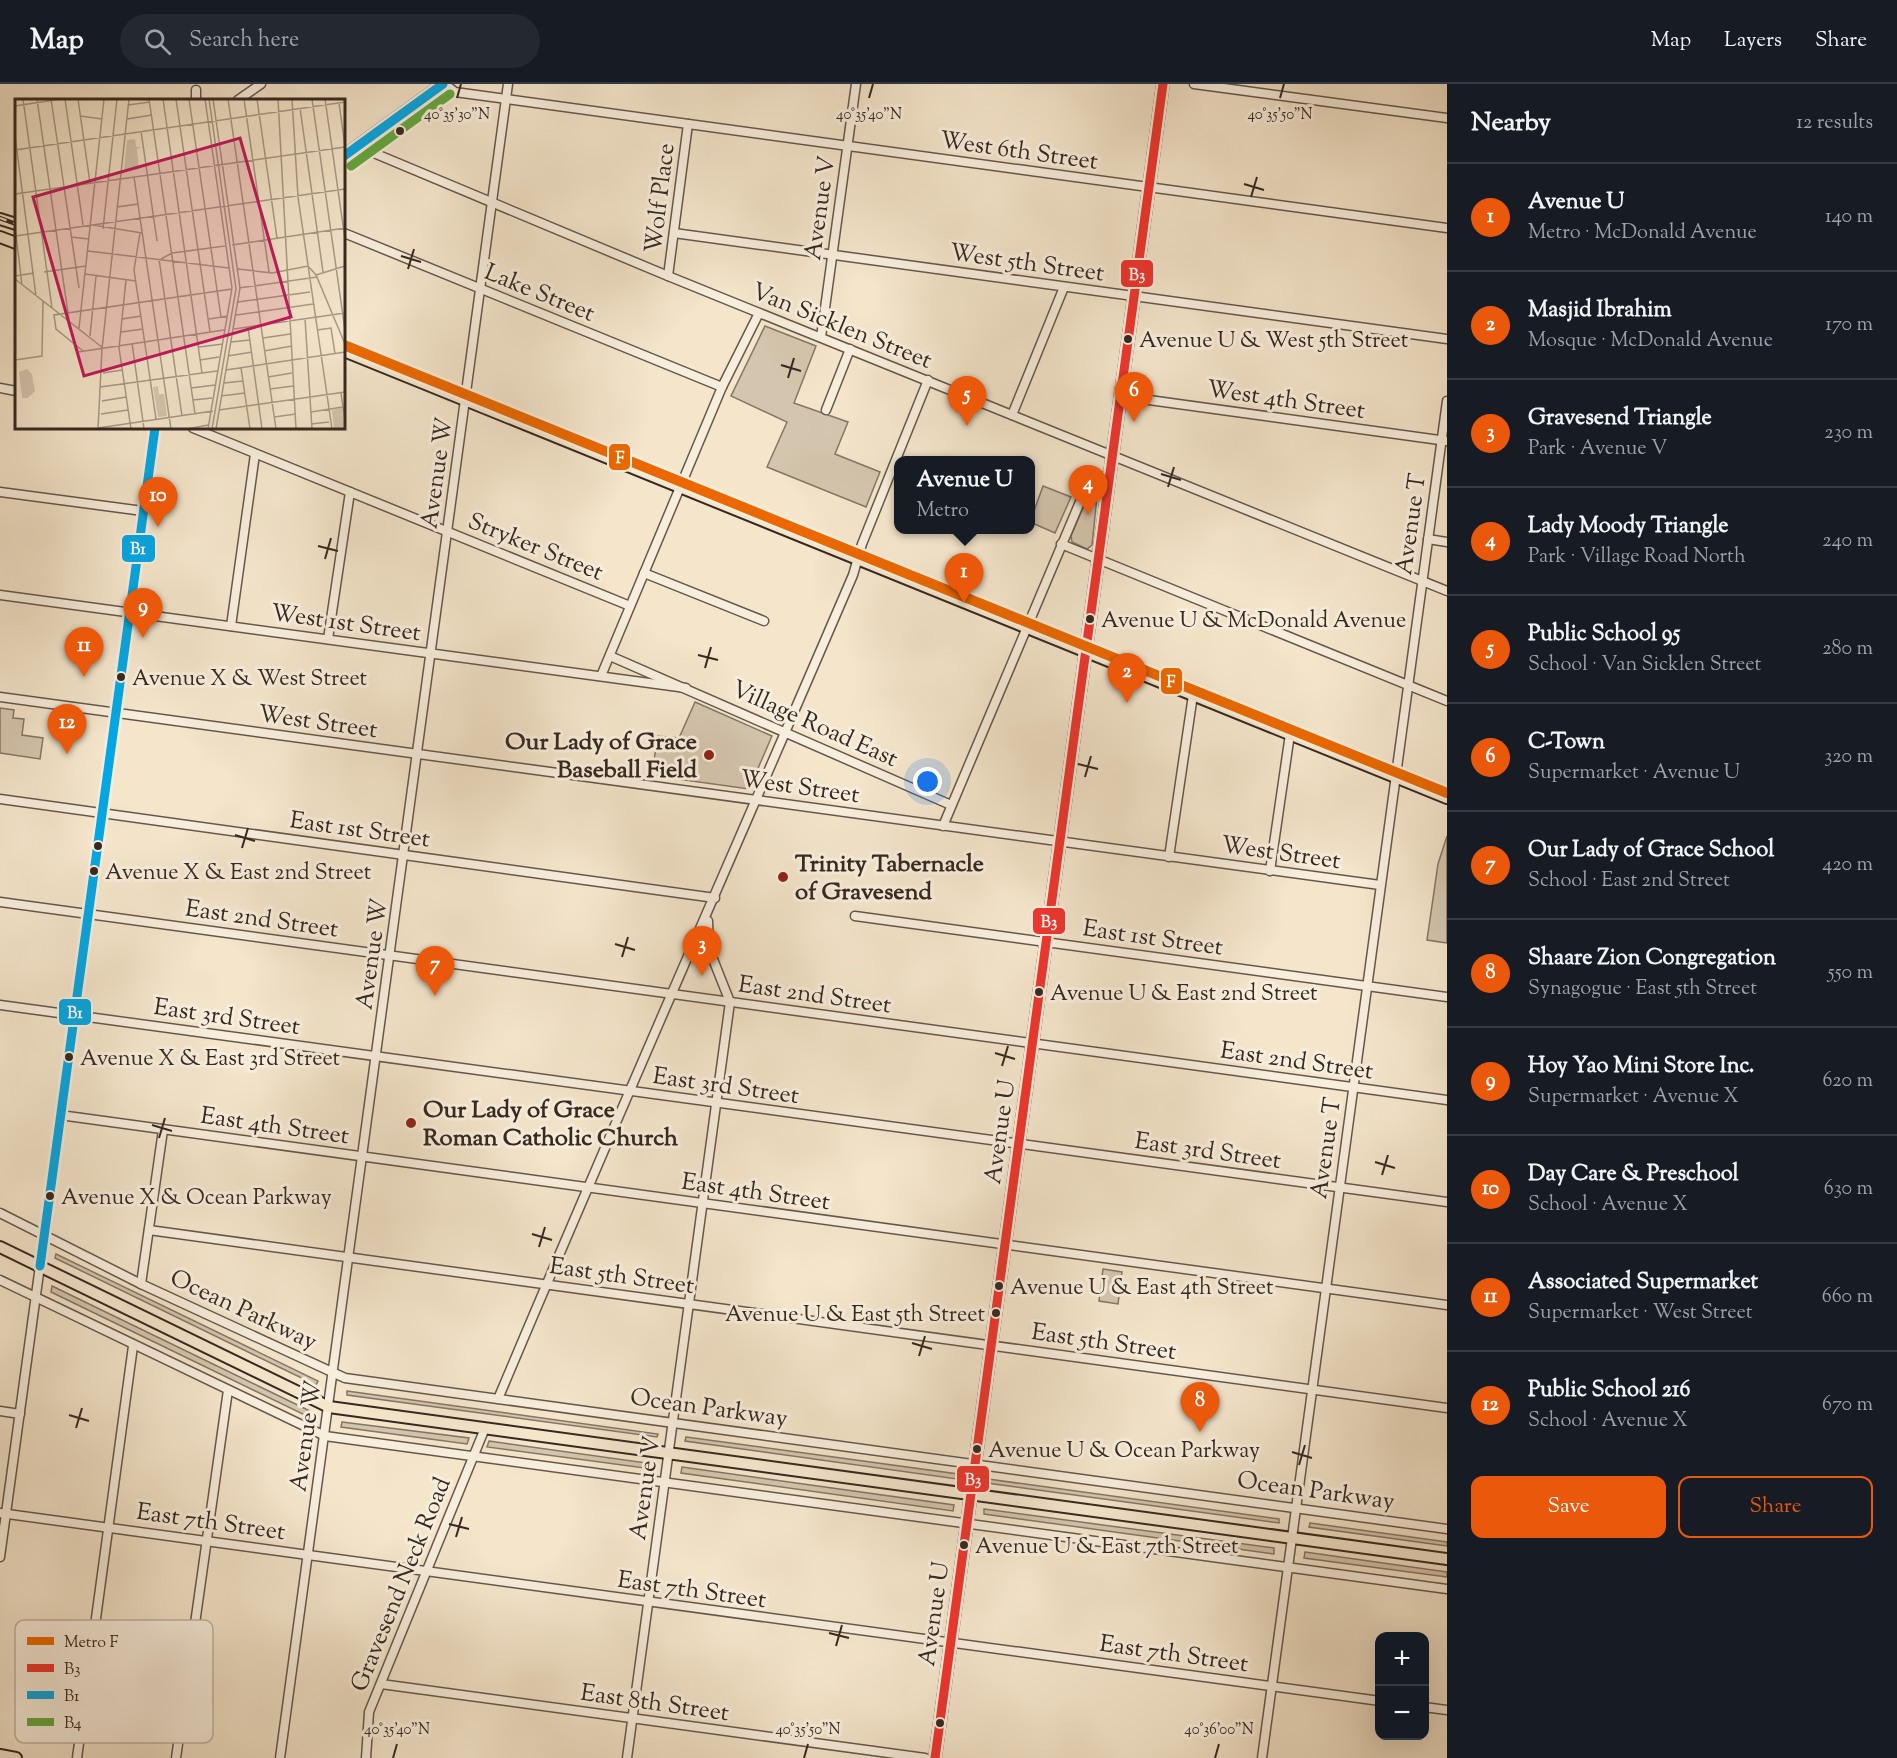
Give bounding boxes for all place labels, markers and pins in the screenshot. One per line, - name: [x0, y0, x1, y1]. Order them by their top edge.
- unlabelled marker: [394, 125, 406, 137]
- place label: Avenue U & West 5th Street: [1139, 326, 1409, 358]
- marker: Avenue U & West 5th Street: [1122, 333, 1134, 345]
- pin: 6: [1114, 372, 1154, 422]
- pin: 5: [948, 376, 986, 426]
- pin: 4: [1068, 466, 1108, 515]
- pin: 10: [138, 478, 178, 527]
- pin: 1: [944, 554, 984, 603]
- pin: 9: [124, 588, 162, 638]
- place label: Avenue U & McDonald Avenue: [1101, 606, 1406, 638]
- marker: Avenue U & McDonald Avenue: [1084, 613, 1096, 625]
- pin: 11: [64, 628, 104, 677]
- pin: 2: [1108, 654, 1146, 703]
- place label: Avenue X & West Street: [132, 664, 368, 696]
- marker: Avenue X & West Street: [115, 671, 127, 683]
- pin: 12: [48, 704, 86, 754]
- place label: Our Lady of Grace Baseball Field: [505, 726, 697, 788]
- marker: Our Lady of Grace Baseball Field: [702, 748, 716, 762]
- unlabelled marker: [92, 840, 104, 852]
- place label: Trinity Tabernacle of Gravesend: [795, 848, 984, 910]
- place label: Avenue X & East 2nd Street: [105, 858, 372, 890]
- marker: Avenue X & East 2nd Street: [88, 865, 100, 877]
- marker: Trinity Tabernacle of Gravesend: [776, 870, 790, 884]
- pin: 3: [682, 926, 722, 976]
- pin: 7: [416, 946, 454, 996]
- place label: Avenue U & East 2nd Street: [1050, 979, 1318, 1011]
- marker: Avenue U & East 2nd Street: [1033, 986, 1045, 998]
- place label: Avenue X & East 3rd Street: [80, 1044, 341, 1076]
- marker: Avenue X & East 3rd Street: [63, 1051, 75, 1063]
- place label: Our Lady of Grace Roman Catholic Church: [423, 1094, 679, 1156]
- marker: Our Lady of Grace Roman Catholic Church: [404, 1116, 418, 1130]
- place label: Avenue X & Ocean Parkway: [61, 1183, 332, 1215]
- marker: Avenue X & Ocean Parkway: [44, 1190, 56, 1202]
- place label: Avenue U & East 4th Street: [1010, 1273, 1274, 1305]
- marker: Avenue U & East 4th Street: [993, 1280, 1005, 1292]
- place label: Avenue U & East 5th Street: [725, 1300, 985, 1332]
- marker: Avenue U & East 5th Street: [990, 1307, 1002, 1319]
- pin: 8: [1180, 1382, 1220, 1432]
- place label: Avenue U & Ocean Parkway: [988, 1436, 1260, 1468]
- marker: Avenue U & Ocean Parkway: [971, 1443, 983, 1455]
- place label: Avenue U & East 7th Street: [975, 1532, 1239, 1564]
- marker: Avenue U & East 7th Street: [958, 1539, 970, 1551]
- unlabelled marker: [934, 1717, 946, 1729]

